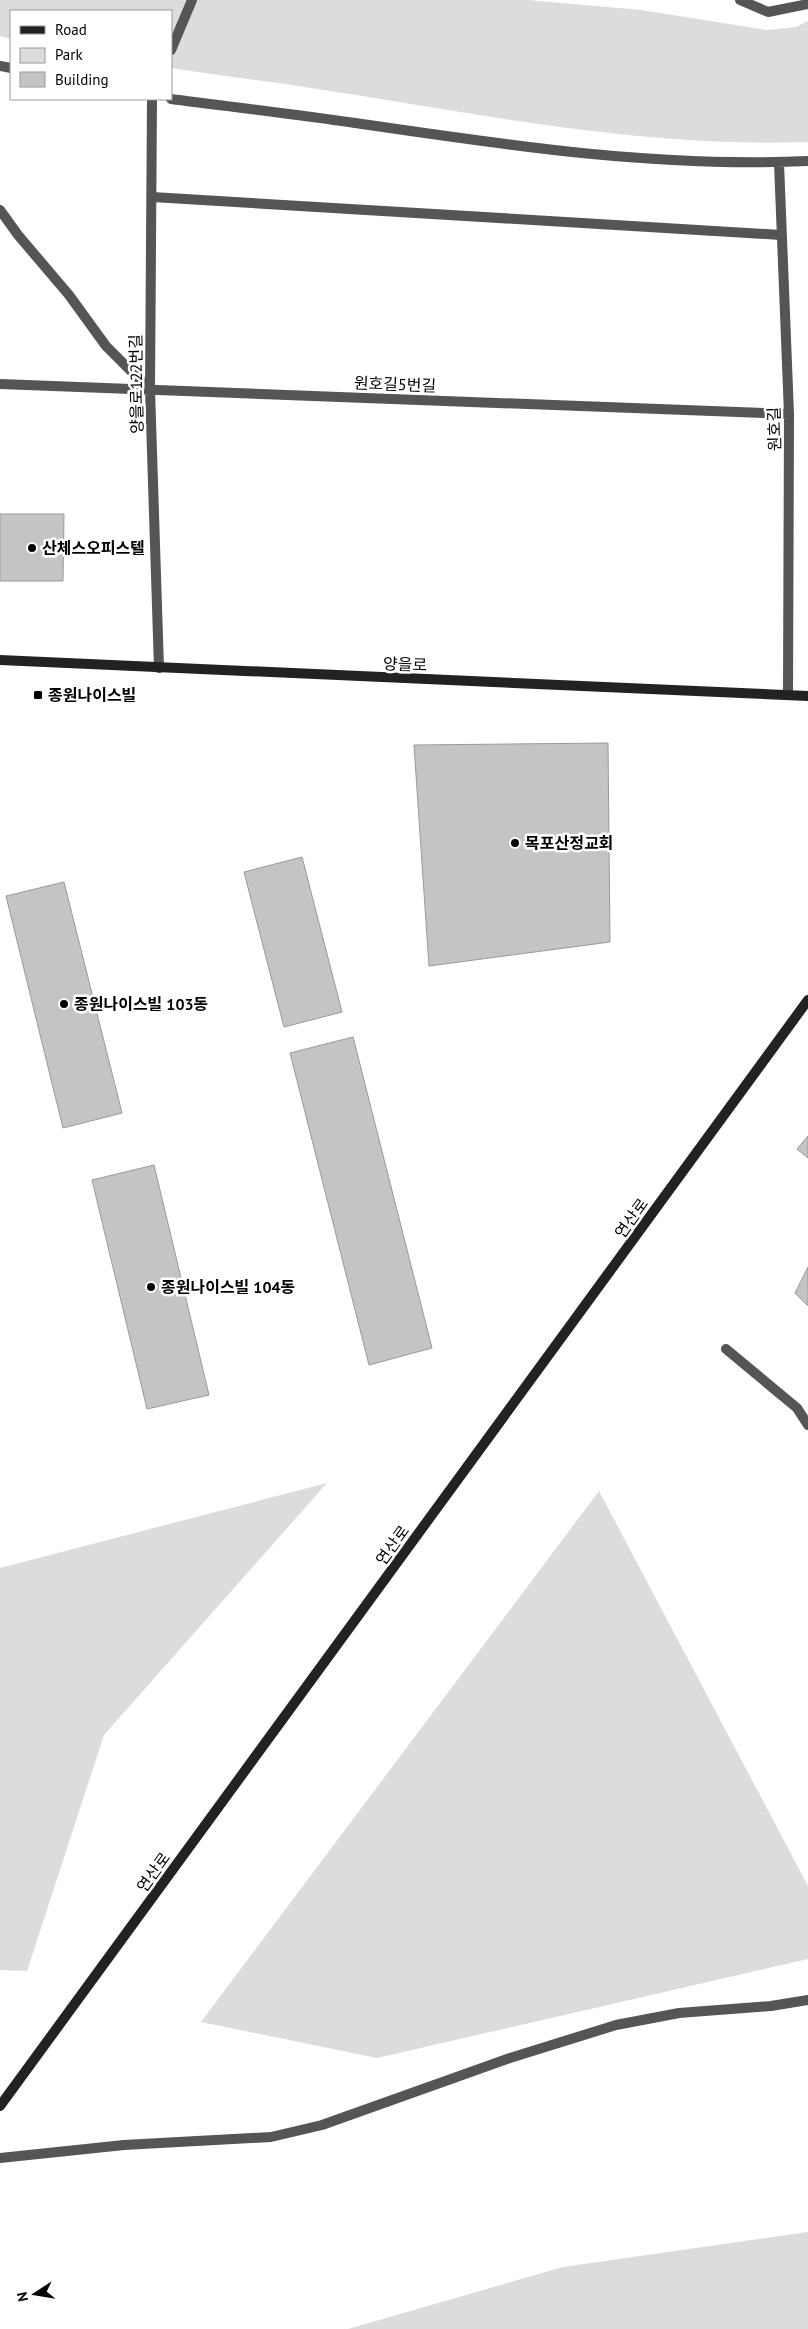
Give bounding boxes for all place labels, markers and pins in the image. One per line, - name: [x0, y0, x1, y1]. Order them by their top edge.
- place label: 산체스오피스텔: [42, 538, 145, 558]
- marker: 산체스오피스텔: [26, 542, 38, 554]
- place label: 종원나이스빌: [48, 685, 136, 705]
- marker: 종원나이스빌: [32, 689, 44, 701]
- place label: 목포산정교회: [525, 833, 613, 853]
- marker: 목포산정교회: [509, 837, 521, 849]
- place label: 종원나이스빌 103동: [74, 994, 208, 1014]
- marker: 종원나이스빌 103동: [58, 998, 70, 1010]
- place label: 종원나이스빌 104동: [161, 1277, 295, 1297]
- marker: 종원나이스빌 104동: [145, 1281, 157, 1293]

